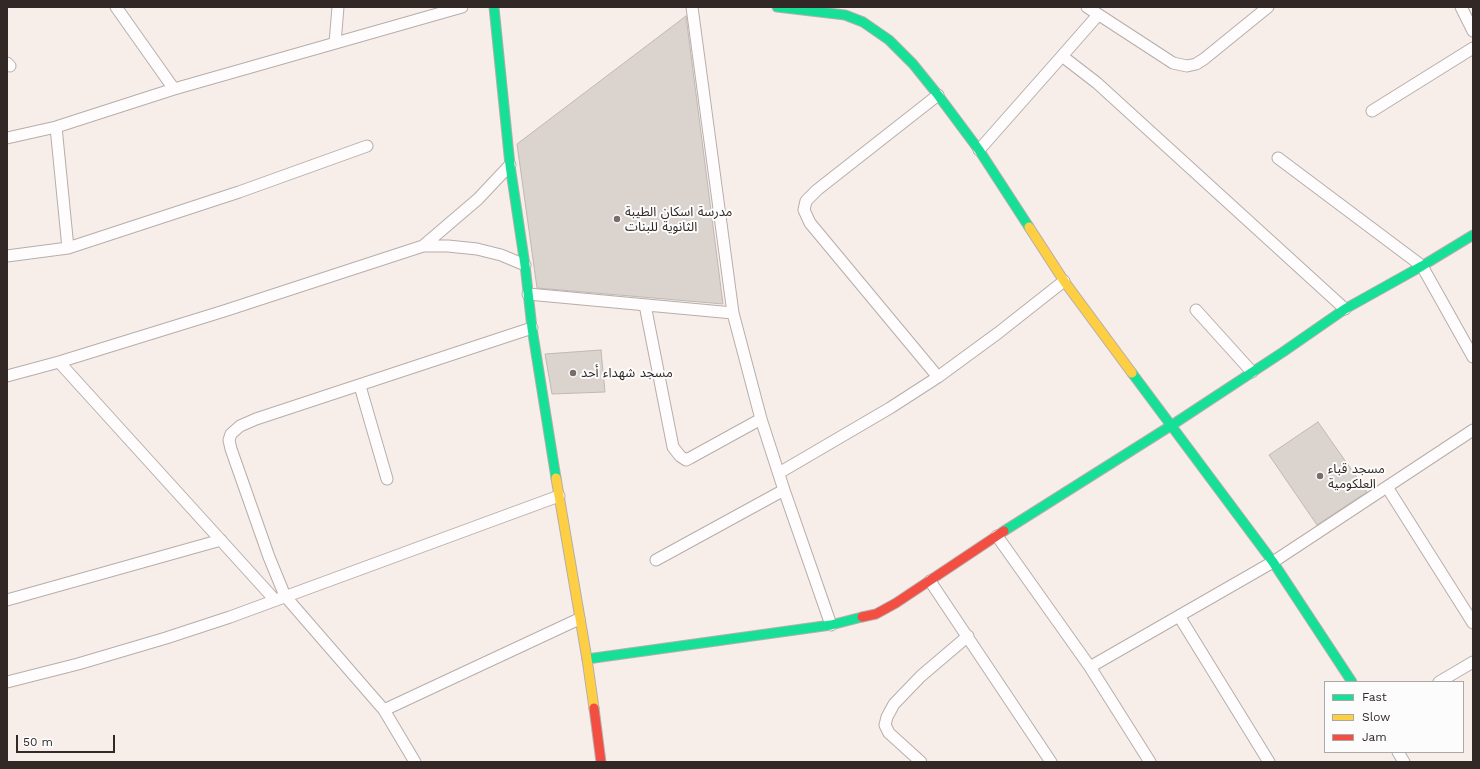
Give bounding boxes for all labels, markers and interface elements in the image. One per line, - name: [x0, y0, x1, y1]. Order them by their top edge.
- place label: مدرسة اسكان الطيبة الثانوية للبنات: [625, 204, 732, 235]
- marker: مدرسة اسكان الطيبة الثانوية للبنات: [612, 214, 622, 224]
- place label: مسجد شهداء أحد: [581, 365, 673, 381]
- marker: مسجد شهداء أحد: [568, 368, 578, 378]
- place label: مسجد قباء العلكومية: [1328, 461, 1385, 492]
- marker: مسجد قباء العلكومية: [1315, 471, 1325, 481]
- legend: [1324, 681, 1464, 753]
- text: Fast: [1362, 690, 1387, 704]
- text: Slow: [1362, 710, 1390, 724]
- scale bar: [18, 727, 117, 753]
- text: Jam: [1362, 730, 1387, 744]
- text: 50 m: [23, 735, 53, 749]

